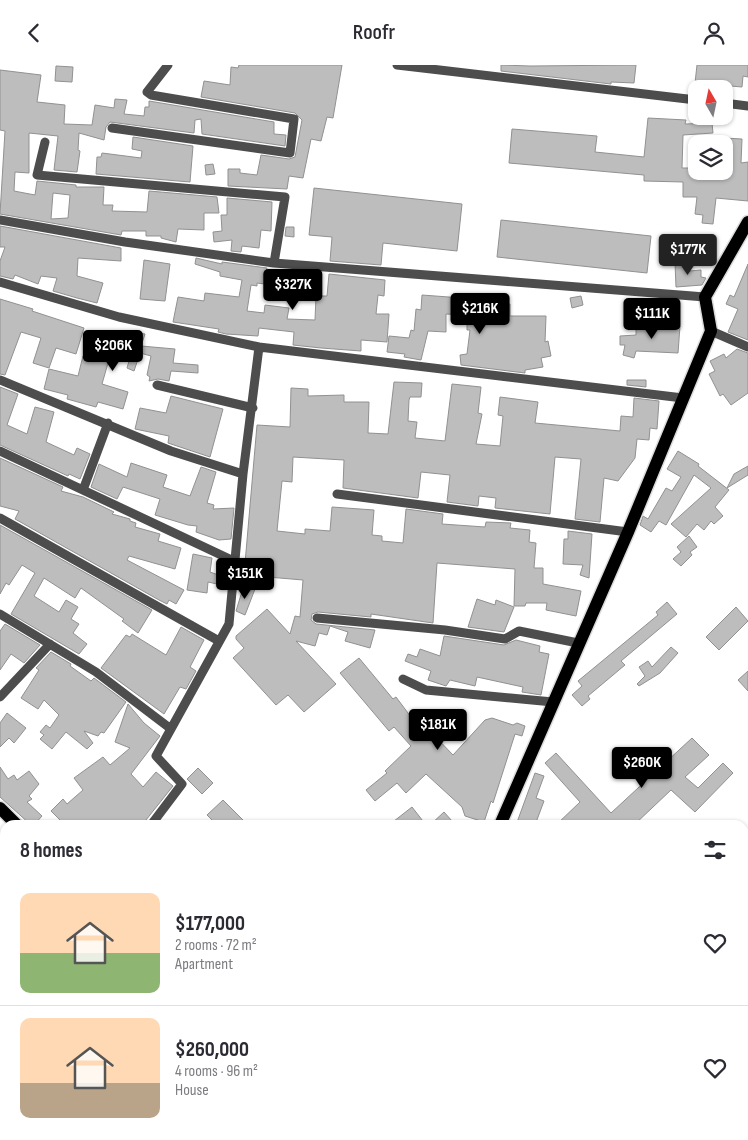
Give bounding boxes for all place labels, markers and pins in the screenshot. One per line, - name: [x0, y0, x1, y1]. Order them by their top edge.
- pin: $177K: [653, 233, 723, 276]
- pin: $327K: [258, 269, 328, 311]
- pin: $216K: [445, 293, 515, 335]
- pin: $111K: [617, 297, 687, 340]
- pin: $206K: [78, 329, 148, 372]
- pin: $151K: [210, 557, 280, 600]
- pin: $181K: [403, 709, 473, 751]
- pin: $260K: [607, 747, 677, 789]

